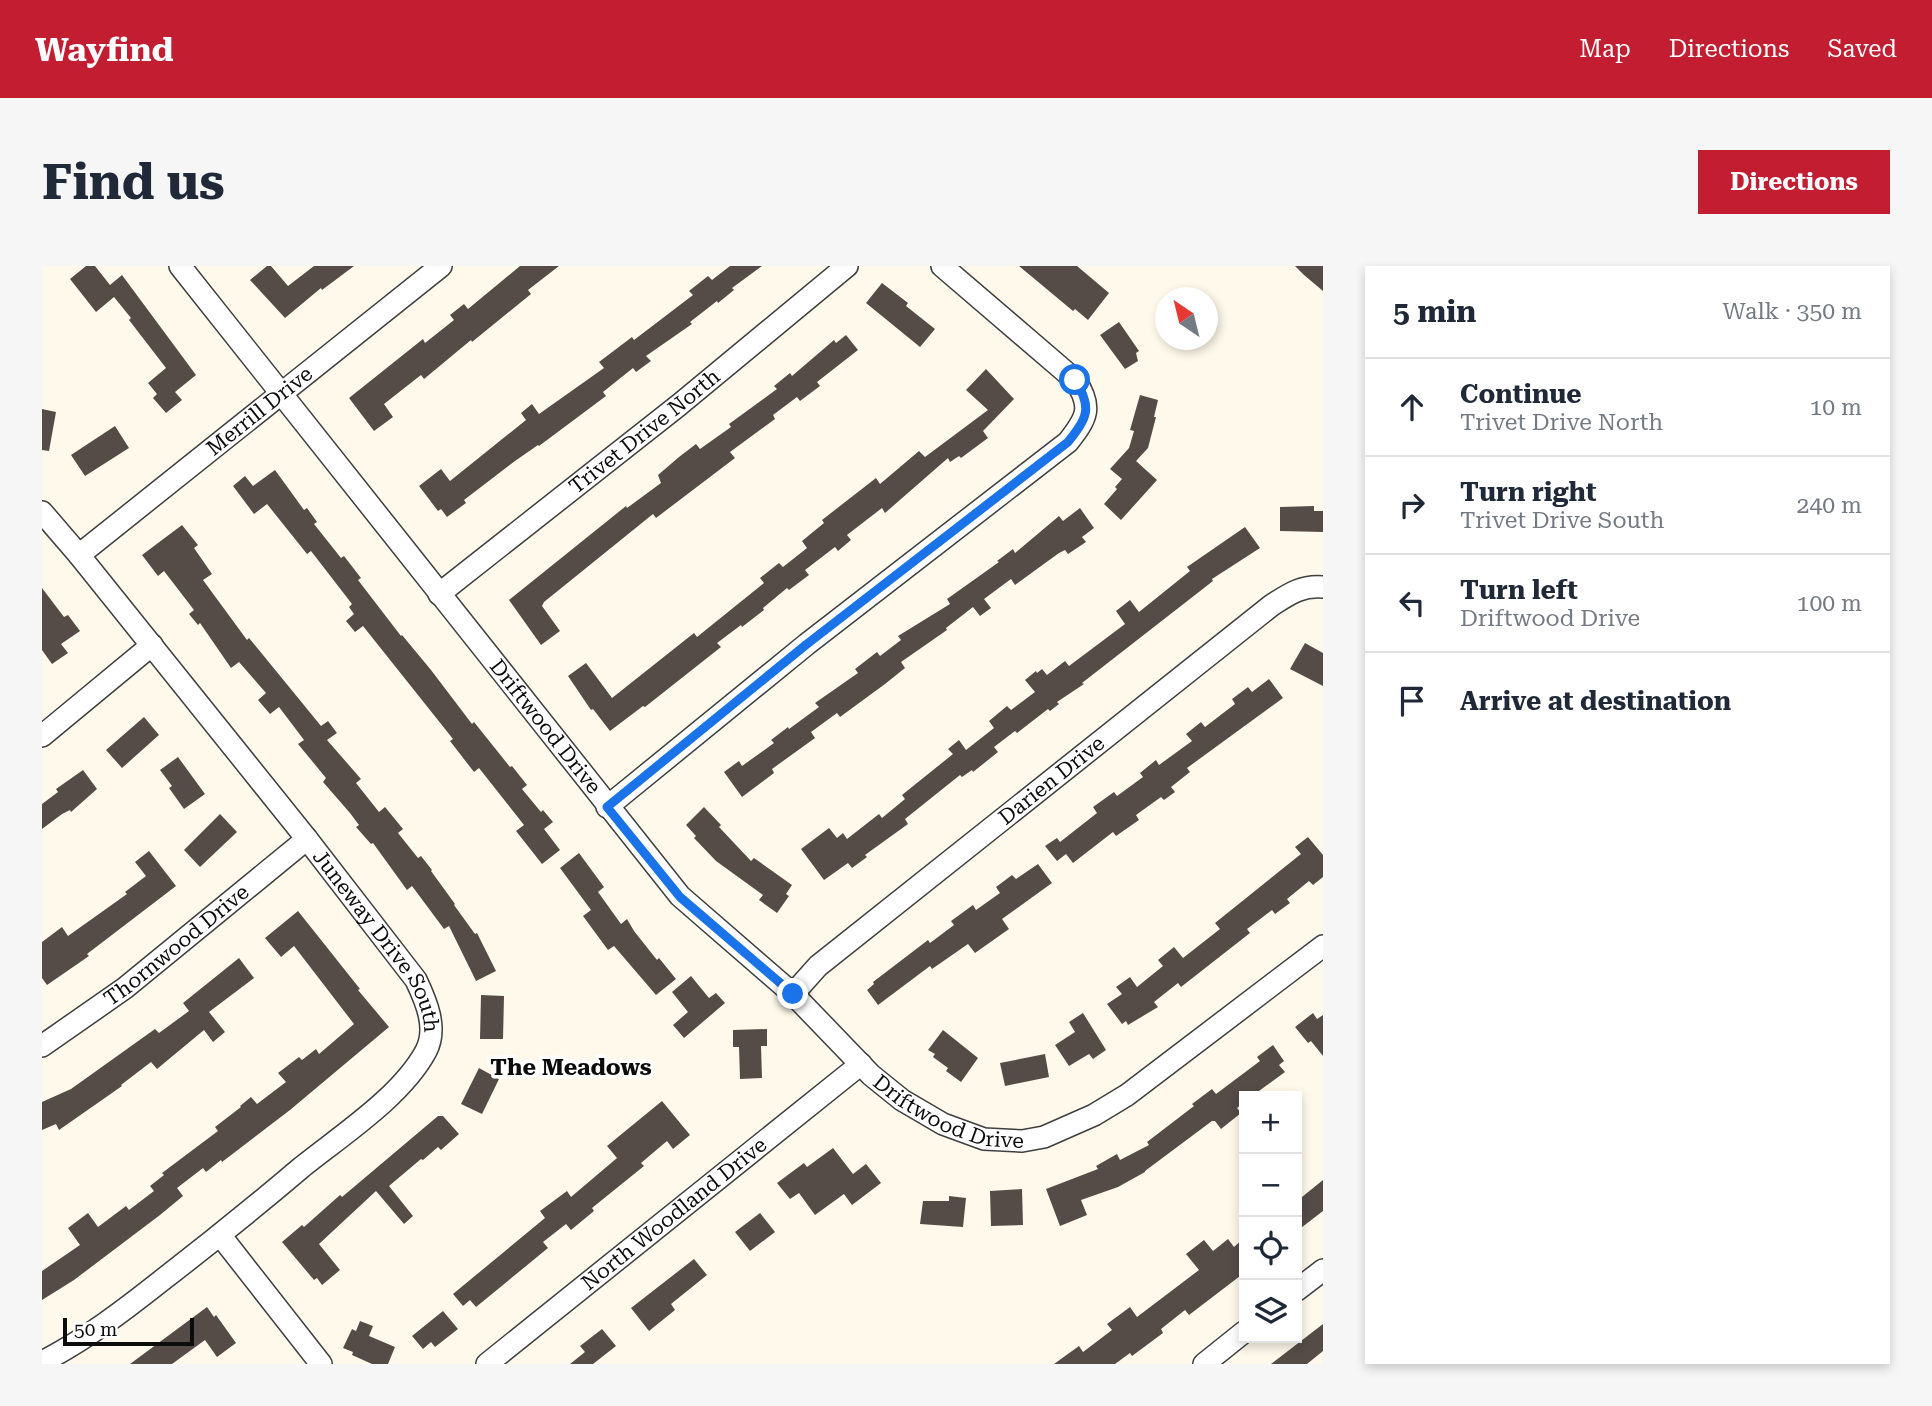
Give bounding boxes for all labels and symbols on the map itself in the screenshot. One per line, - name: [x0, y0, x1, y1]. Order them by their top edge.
- north arrow: [1155, 287, 1218, 350]
- street label: Merrill Drive: [202, 361, 317, 460]
- street label: Trivet Drive North: [564, 364, 725, 499]
- route start: [1059, 364, 1090, 395]
- street label: Driftwood Drive: [485, 655, 606, 799]
- street label: Darien Drive: [994, 731, 1109, 830]
- street label: Juneway Drive South: [308, 845, 443, 1034]
- street label: Thornwood Drive: [99, 880, 253, 1011]
- route end: [777, 978, 808, 1009]
- district label: The Meadows: [490, 1054, 652, 1081]
- street label: Driftwood Drive: [868, 1070, 1025, 1153]
- street label: North Woodland Drive: [577, 1133, 771, 1295]
- scale bar: [63, 1315, 194, 1347]

